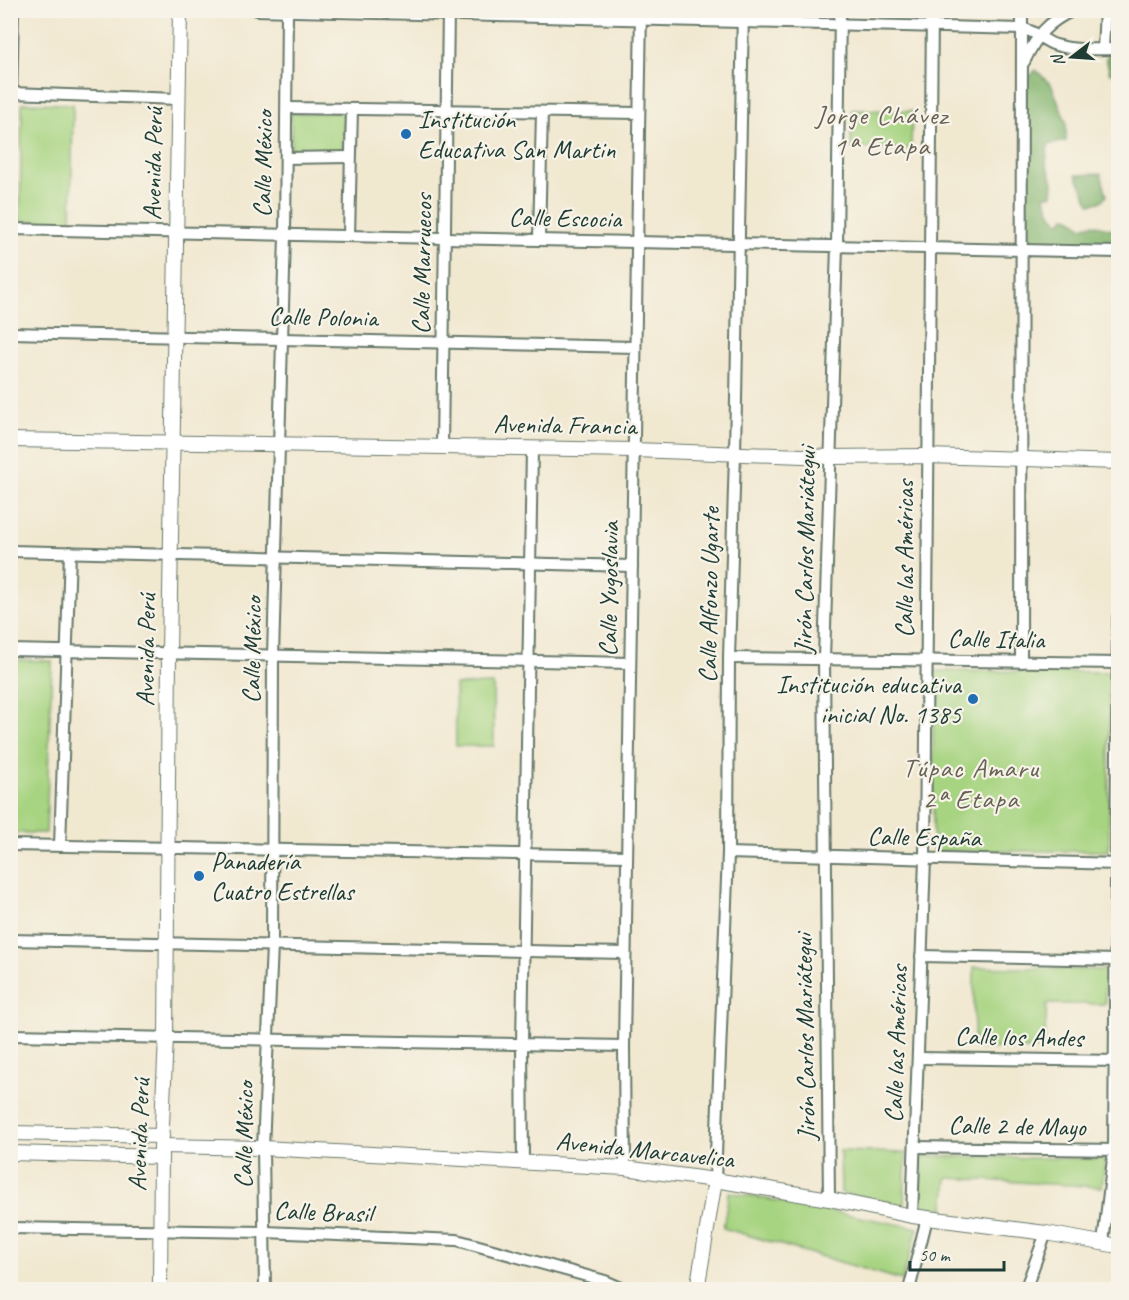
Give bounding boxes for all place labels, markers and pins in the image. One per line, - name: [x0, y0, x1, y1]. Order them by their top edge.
- place label: Institución Educativa San Martin: [418, 103, 616, 166]
- marker: Institución Educativa San Martin: [399, 127, 413, 141]
- place label: Institución educativa inicial No. 1385: [776, 668, 963, 731]
- marker: Institución educativa inicial No. 1385: [966, 692, 980, 706]
- place label: Panadería Cuatro Estrellas: [211, 845, 356, 908]
- marker: Panadería Cuatro Estrellas: [192, 869, 206, 883]

